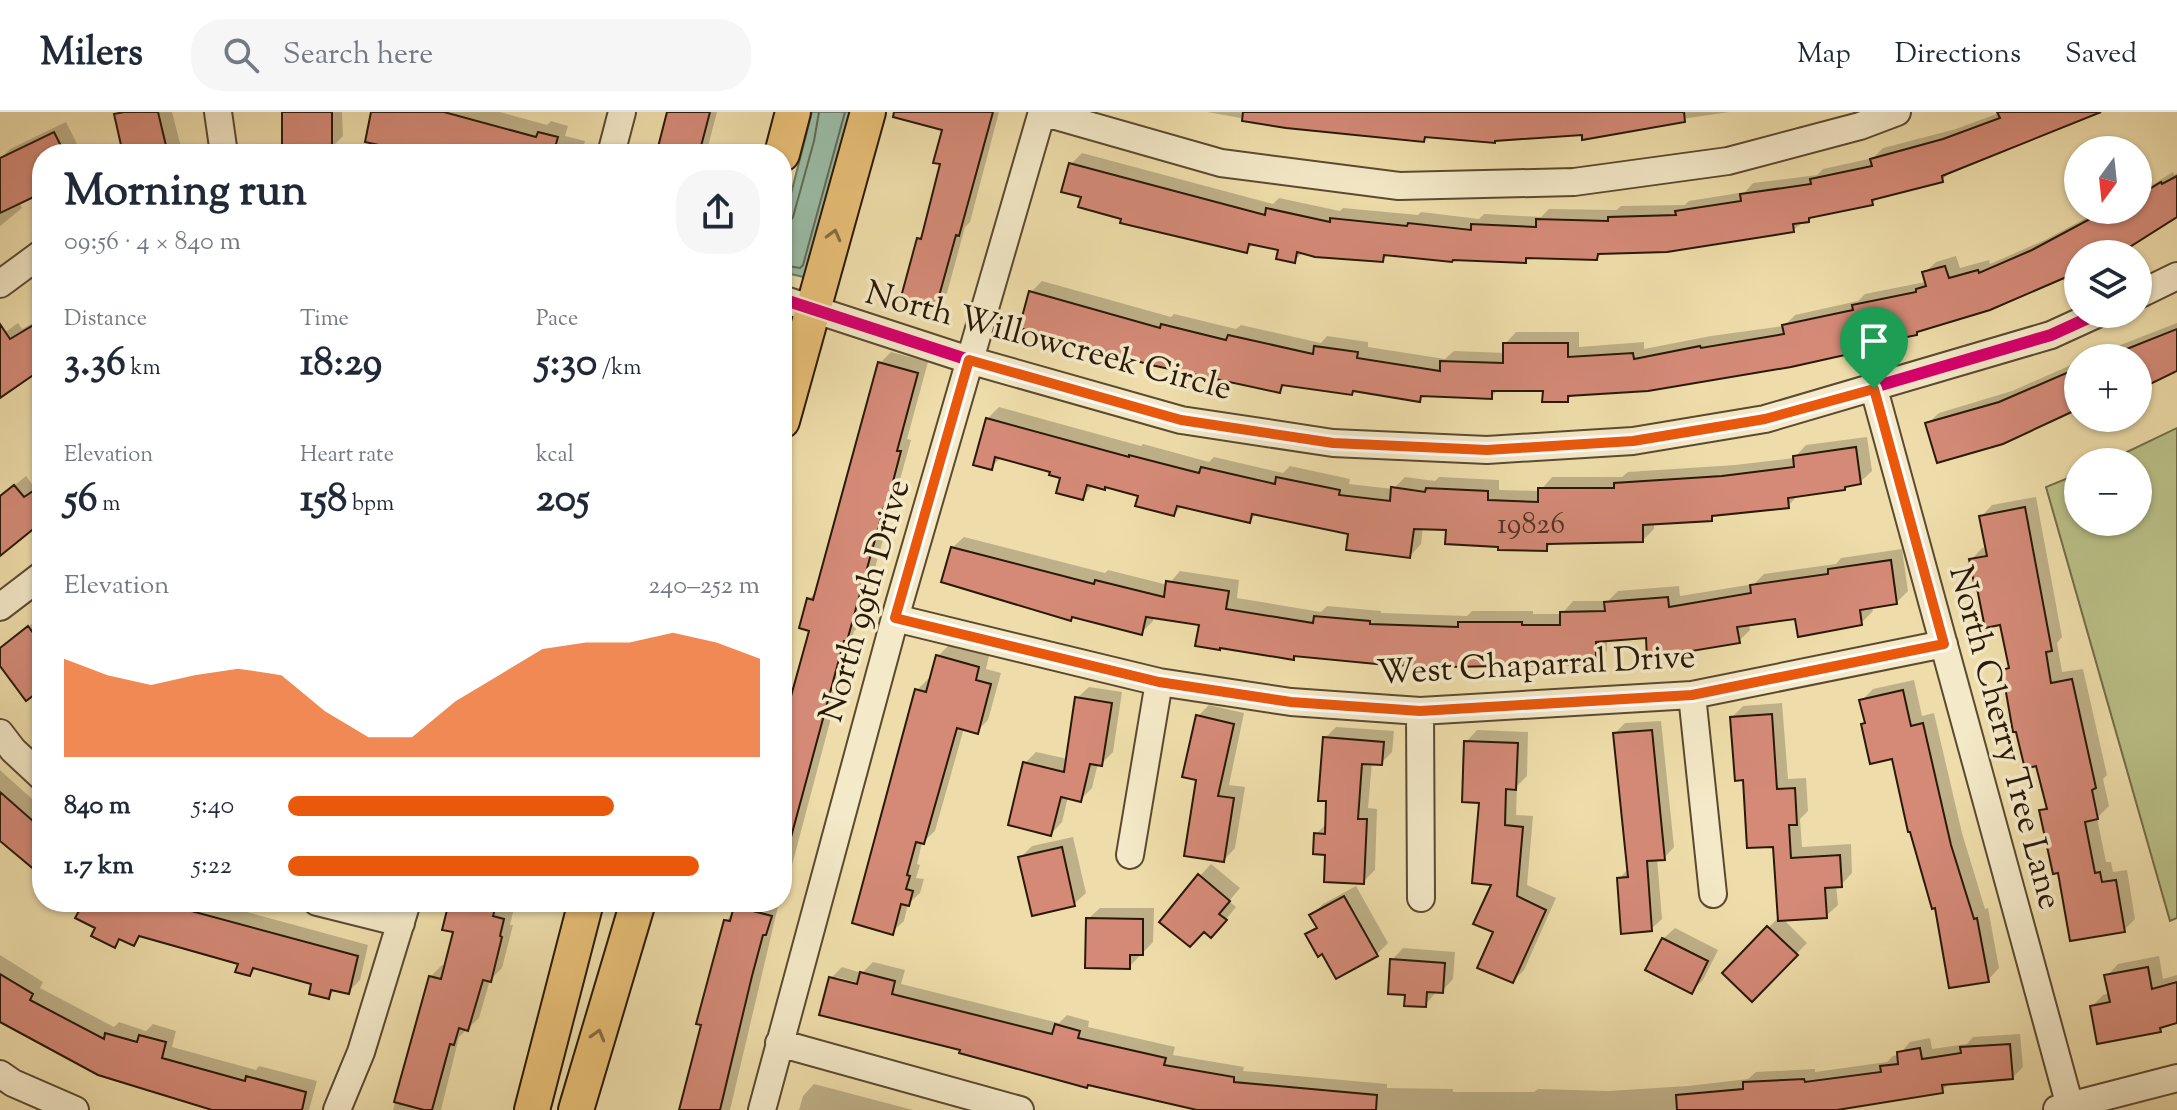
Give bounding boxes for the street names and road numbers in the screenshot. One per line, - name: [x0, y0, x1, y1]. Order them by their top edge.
- street label: North Willowcreek Circle: [859, 270, 1237, 415]
- street label: North 99th Drive: [808, 474, 924, 728]
- street label: North Cherry Tree Lane: [1934, 561, 2073, 915]
- street label: West Chaparral Drive: [1376, 634, 1697, 699]

